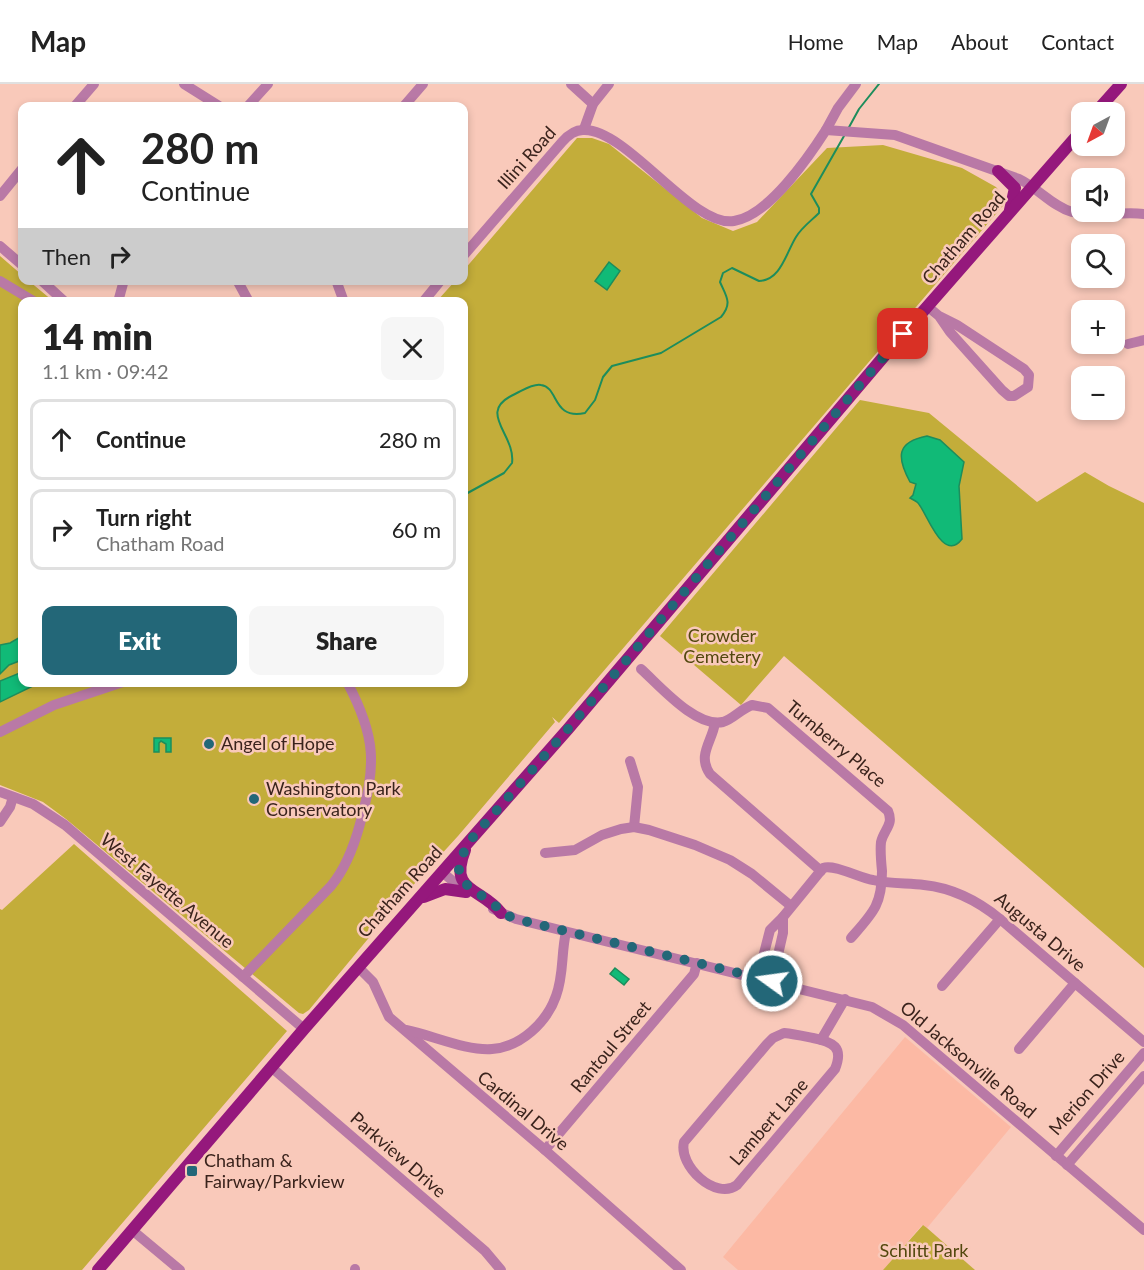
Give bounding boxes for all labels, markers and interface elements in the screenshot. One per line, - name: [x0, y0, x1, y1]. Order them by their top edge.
- text: Map: [30, 24, 86, 58]
- text: Home: [788, 29, 844, 54]
- text: Map: [877, 29, 918, 54]
- text: About: [951, 29, 1008, 54]
- text: Contact: [1041, 29, 1114, 54]
- north arrow: [1071, 102, 1125, 156]
- map controls: [1071, 102, 1125, 420]
- street label: Illini Road: [492, 121, 560, 193]
- text: 280 m: [141, 123, 259, 173]
- icon: ahead: [42, 126, 120, 204]
- button: sound: [1071, 168, 1125, 222]
- text: Continue: [141, 174, 250, 207]
- street label: Chatham Road: [917, 186, 1009, 288]
- button: search: [1071, 234, 1125, 288]
- icon: right: [103, 240, 136, 273]
- text: Then: [42, 243, 91, 270]
- button: +: [1071, 300, 1125, 354]
- pin: [877, 308, 928, 359]
- text: 14 min: [42, 314, 153, 358]
- button: close: [381, 317, 444, 380]
- icon: arrive: [886, 317, 919, 350]
- text: 1.1 km · 09:42: [42, 359, 169, 383]
- button: −: [1071, 366, 1125, 420]
- icon: ahead: [45, 423, 78, 456]
- text: Continue: [96, 426, 186, 453]
- text: 280 m: [379, 426, 441, 453]
- text: Turn right: [96, 504, 191, 531]
- icon: right: [45, 513, 78, 546]
- text: 60 m: [392, 516, 441, 543]
- text: Chatham Road: [96, 531, 225, 555]
- button: Exit: [42, 606, 237, 675]
- button: Share: [249, 606, 444, 675]
- park label: Crowder Cemetery: [683, 624, 761, 667]
- street label: Turnberry Place: [782, 695, 891, 791]
- place label: Angel of Hope: [221, 732, 335, 754]
- marker: Angel of Hope: [202, 737, 216, 751]
- place label: Washington Park Conservatory: [266, 777, 401, 820]
- marker: Washington Park Conservatory: [247, 792, 261, 806]
- street label: West Fayette Avenue: [96, 828, 239, 952]
- street label: Chatham Road: [352, 841, 446, 942]
- street label: Augusta Drive: [991, 887, 1091, 976]
- position arrow: [740, 949, 804, 1013]
- street label: Rantoul Street: [566, 996, 655, 1097]
- street label: Old Jacksonville Road: [896, 996, 1041, 1122]
- street label: Merion Drive: [1044, 1046, 1129, 1139]
- street label: Cardinal Drive: [474, 1066, 574, 1155]
- street label: Lambert Lane: [725, 1073, 812, 1169]
- street label: Parkview Drive: [346, 1107, 451, 1202]
- place label: Chatham & Fairway/Parkview: [204, 1149, 345, 1192]
- marker: Chatham & Fairway/Parkview: [185, 1164, 199, 1178]
- park label: Schlitt Park: [880, 1239, 969, 1261]

